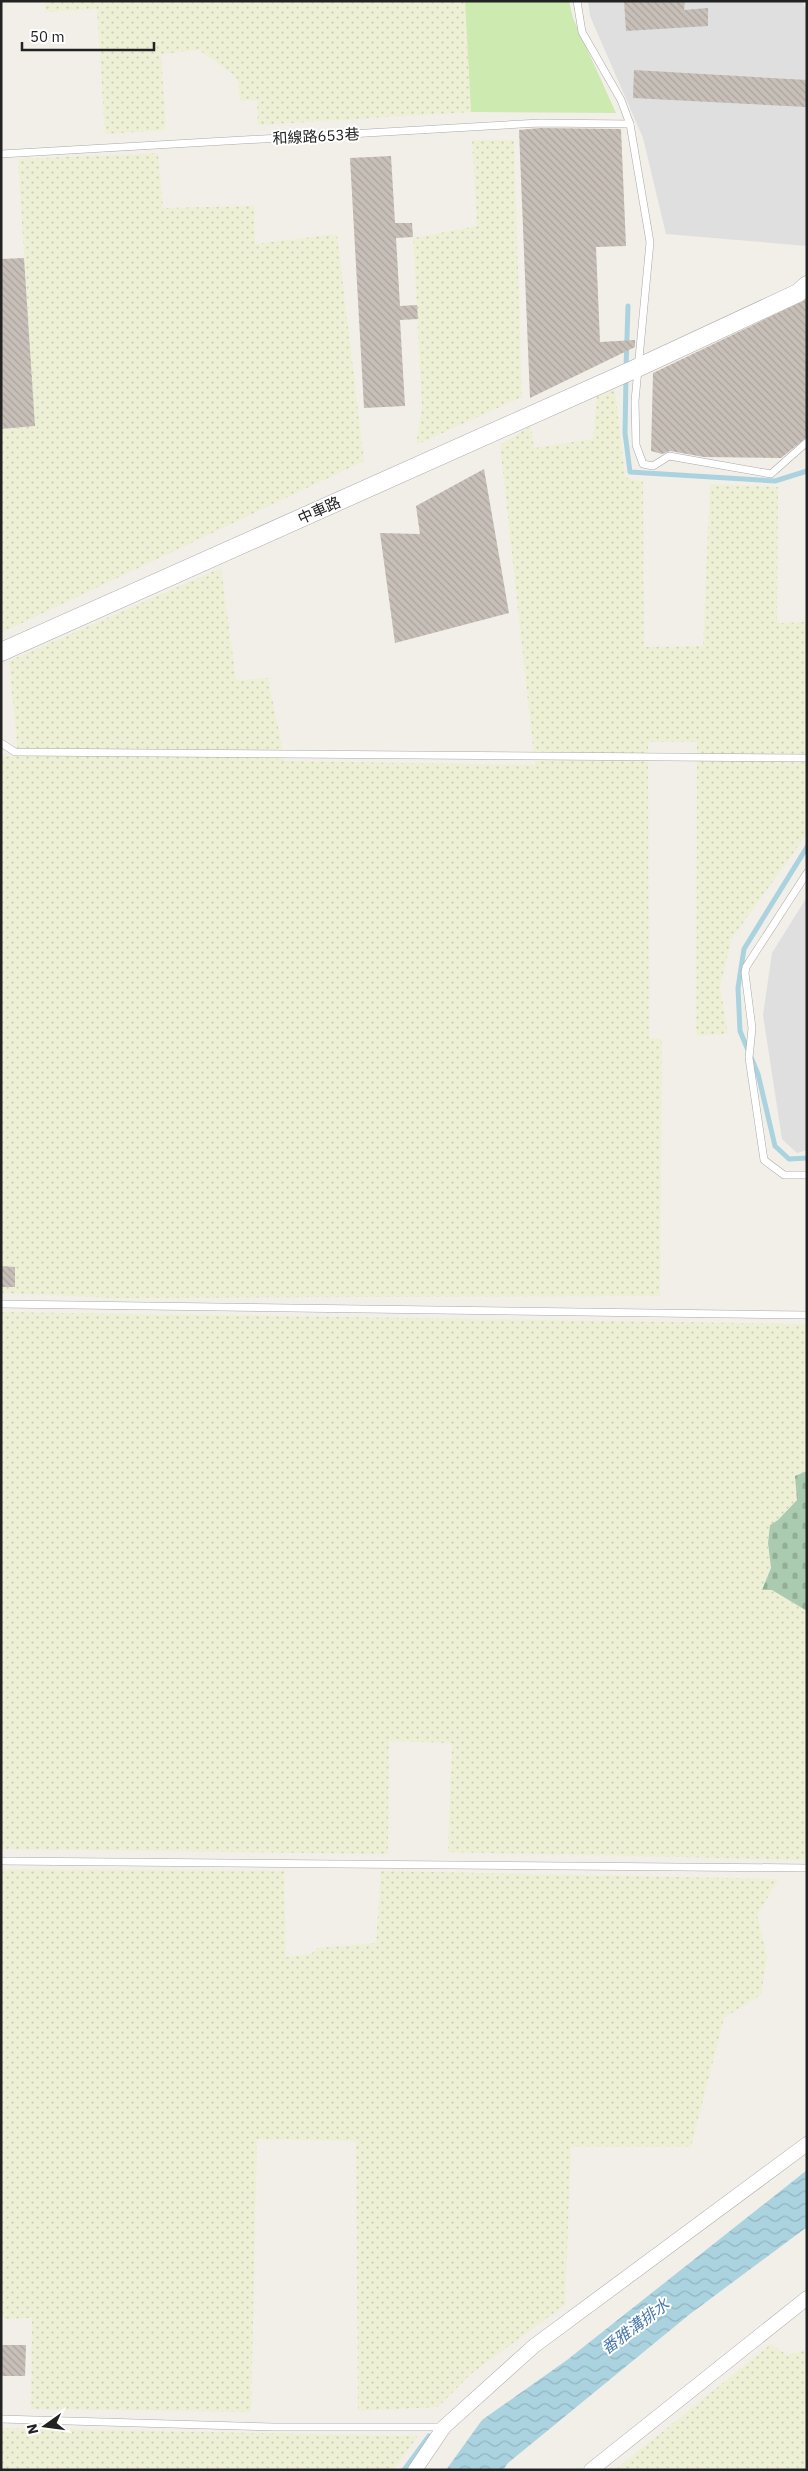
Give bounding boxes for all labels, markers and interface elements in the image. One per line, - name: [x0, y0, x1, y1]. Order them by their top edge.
- scale bar: [22, 20, 155, 52]
- text: 50 m: [30, 27, 65, 46]
- street label: 和線路653巷: [272, 124, 360, 148]
- street label: 中車路: [295, 492, 343, 528]
- water label: 番雅溝排水: [597, 2293, 674, 2358]
- north arrow: [20, 2401, 70, 2451]
- text: N: [22, 2422, 42, 2436]

